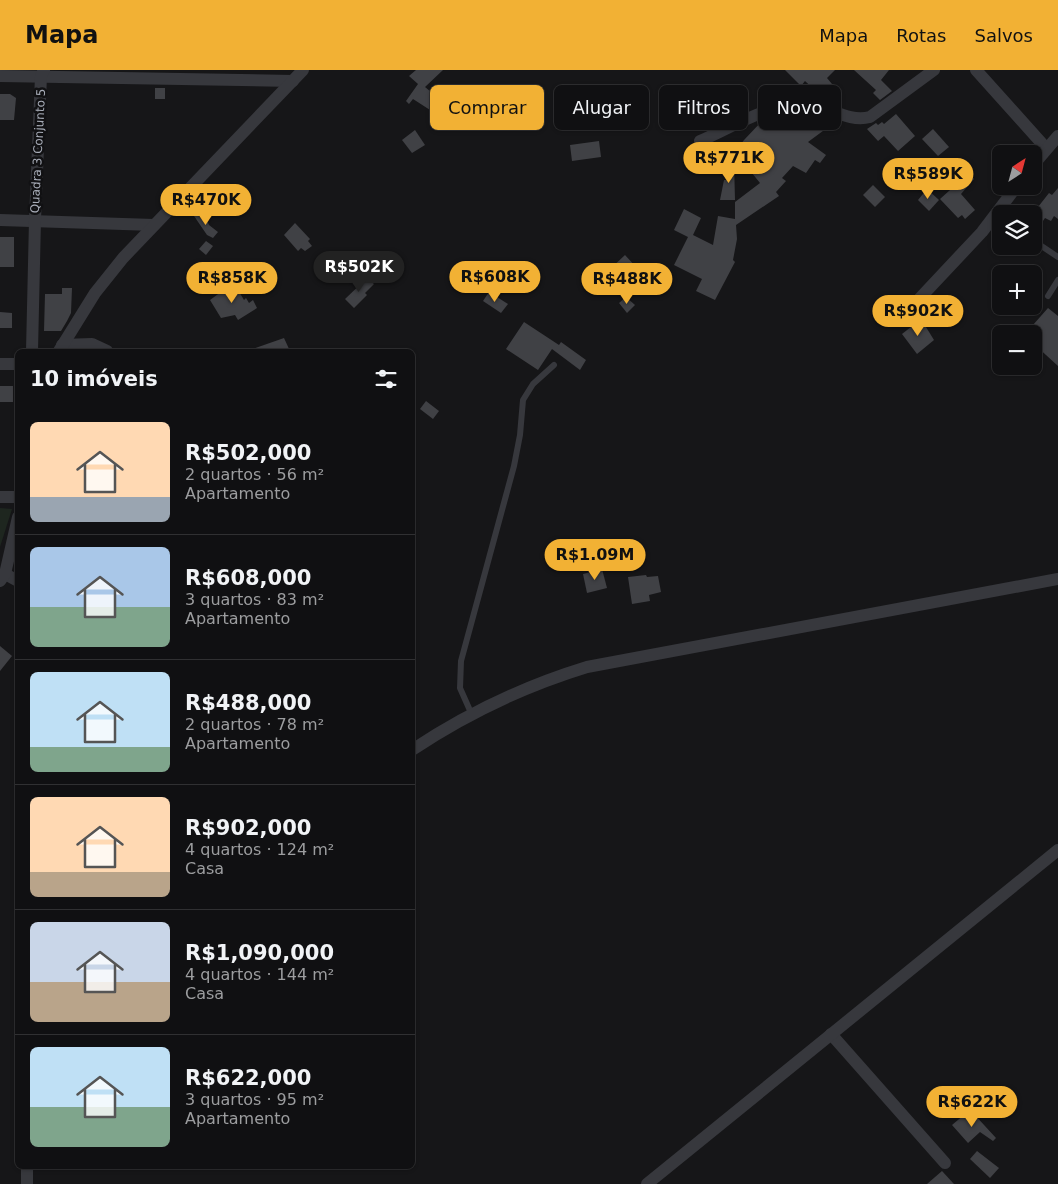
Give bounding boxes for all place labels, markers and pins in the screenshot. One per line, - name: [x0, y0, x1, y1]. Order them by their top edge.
- pin: R$771K: [688, 142, 770, 184]
- pin: R$589K: [887, 158, 969, 200]
- pin: R$470K: [165, 184, 247, 226]
- pin: R$502K: [318, 250, 400, 293]
- pin: R$608K: [454, 260, 536, 303]
- pin: R$858K: [191, 262, 273, 304]
- pin: R$488K: [586, 262, 668, 305]
- pin: R$902K: [877, 294, 959, 337]
- pin: R$1.09M: [549, 538, 641, 581]
- pin: R$622K: [931, 1086, 1013, 1128]

